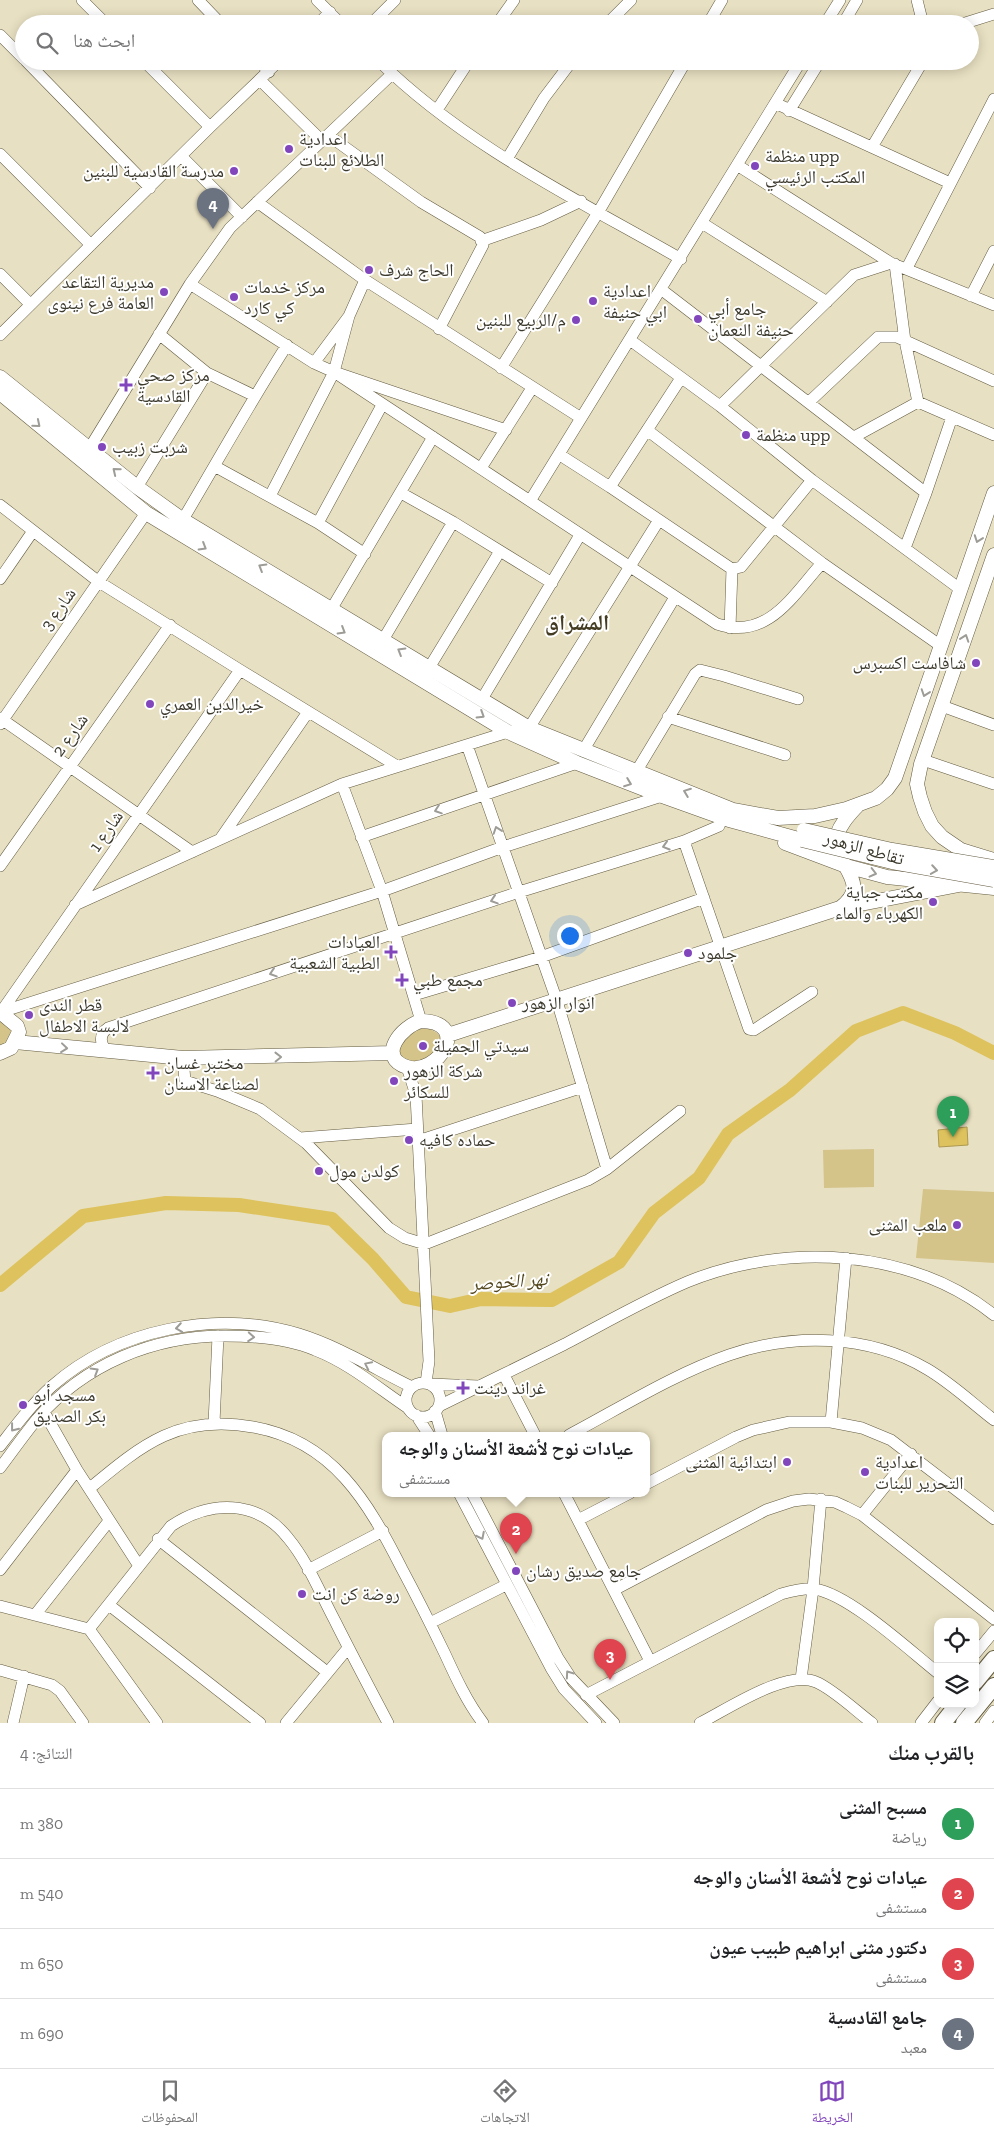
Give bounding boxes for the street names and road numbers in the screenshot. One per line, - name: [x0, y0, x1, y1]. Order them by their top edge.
- street label: شارع 3: [35, 583, 81, 635]
- street label: شارع 2: [47, 709, 93, 761]
- street label: شارع 1: [84, 806, 128, 856]
- street label: تقاطع الزهور: [820, 826, 907, 871]

